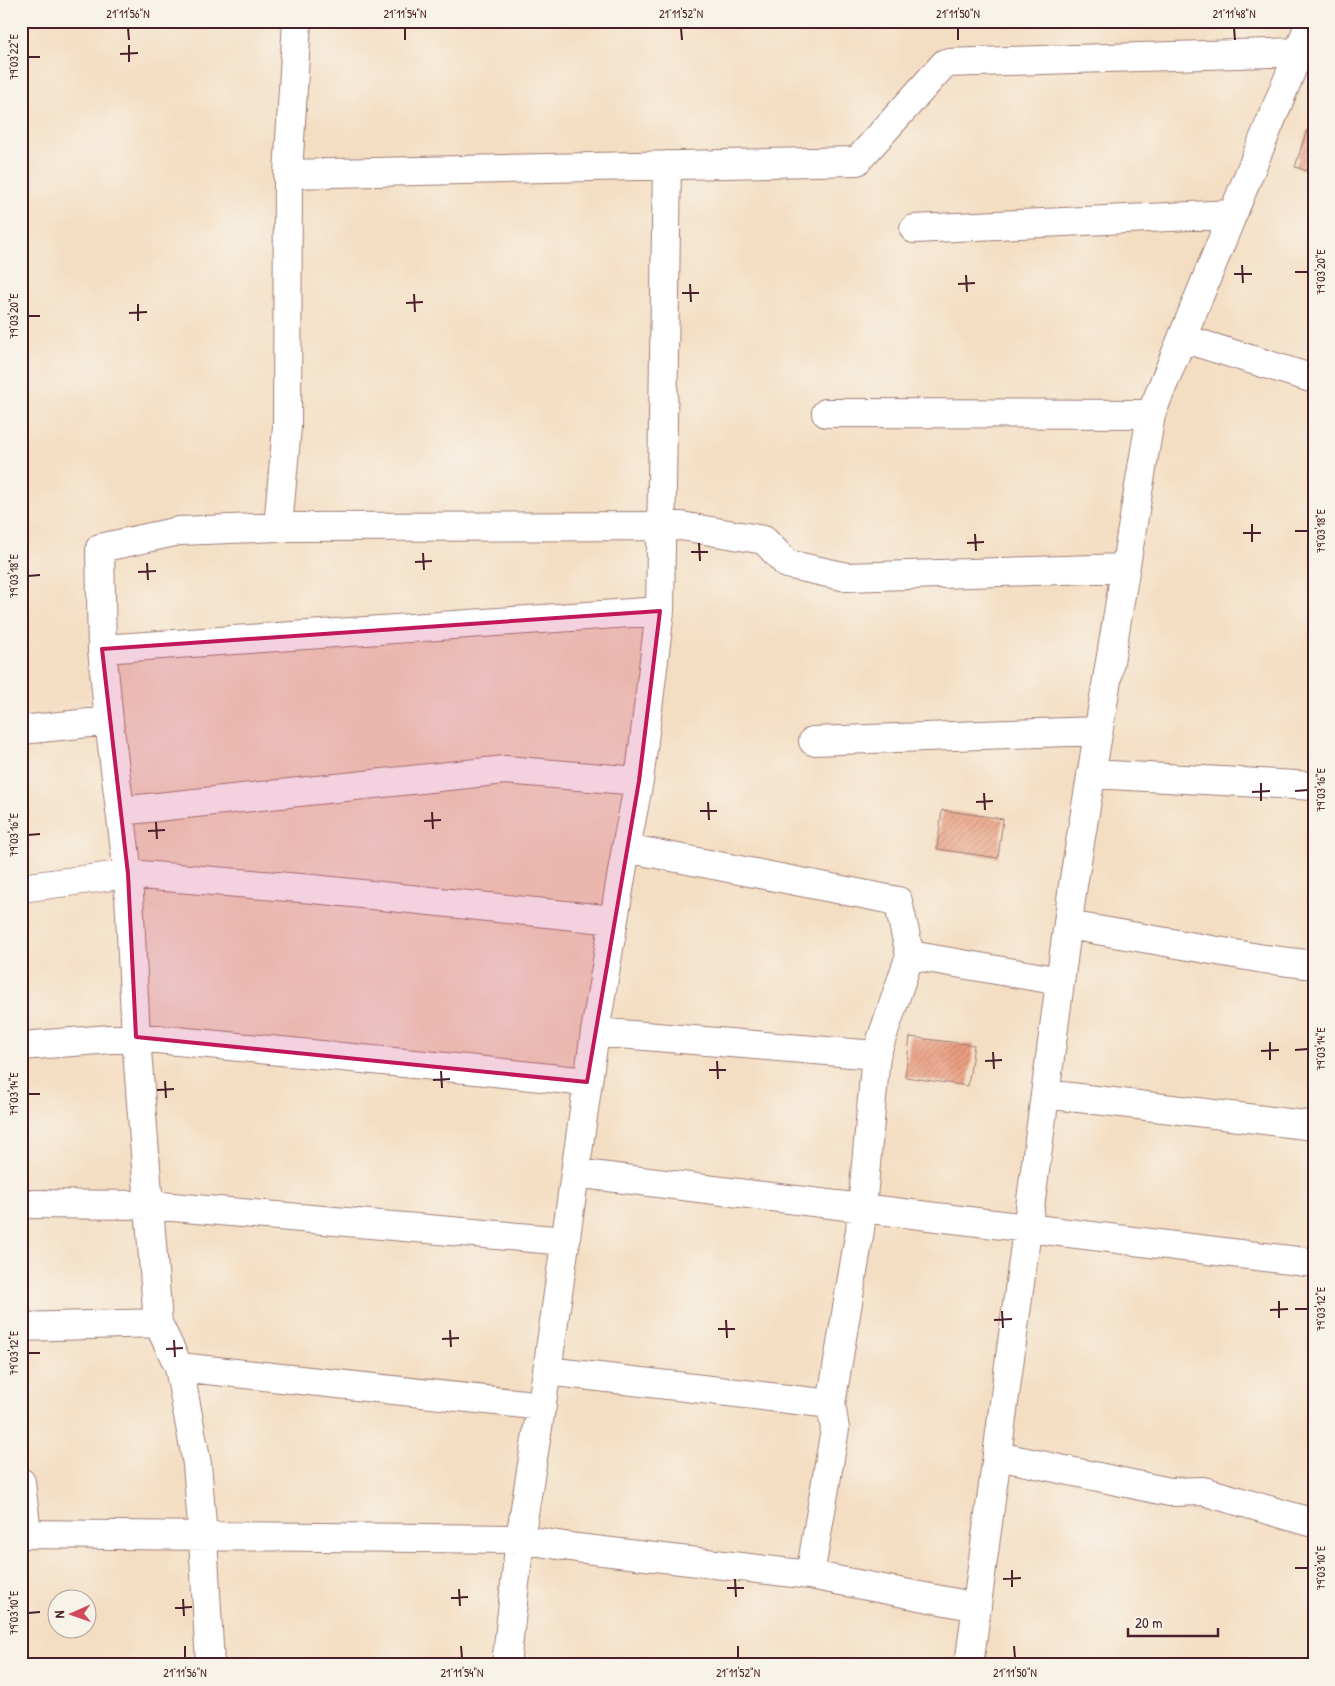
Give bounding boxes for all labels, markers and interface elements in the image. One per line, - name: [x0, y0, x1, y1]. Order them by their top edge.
- text: 21°11'56"N: [106, 5, 150, 22]
- text: 21°11'54"N: [383, 5, 427, 22]
- text: 21°11'52"N: [659, 5, 703, 22]
- text: 21°11'50"N: [936, 5, 980, 22]
- text: 21°11'48"N: [1212, 5, 1256, 22]
- text: 79°03'22"E: [5, 33, 22, 80]
- text: 79°03'20"E: [1312, 248, 1329, 295]
- text: 79°03'20"E: [5, 292, 22, 339]
- text: 79°03'18"E: [1312, 508, 1329, 553]
- text: 79°03'18"E: [5, 553, 22, 598]
- text: 79°03'16"E: [1312, 767, 1329, 812]
- text: 79°03'16"E: [5, 812, 22, 857]
- text: 79°03'14"E: [1312, 1026, 1329, 1071]
- text: 79°03'14"E: [5, 1071, 22, 1116]
- text: 79°03'12"E: [1312, 1286, 1329, 1331]
- text: 79°03'12"E: [5, 1330, 22, 1375]
- text: 79°03'10"E: [1312, 1545, 1329, 1590]
- north arrow: [48, 1588, 98, 1638]
- text: 79°03'10"E: [5, 1590, 22, 1635]
- scale bar: [1128, 1606, 1218, 1638]
- text: N: [49, 1610, 68, 1619]
- text: 20 m: [1135, 1612, 1162, 1633]
- text: 21°11'56"N: [163, 1664, 207, 1681]
- text: 21°11'54"N: [440, 1664, 484, 1681]
- text: 21°11'52"N: [716, 1664, 760, 1681]
- text: 21°11'50"N: [993, 1664, 1037, 1681]

